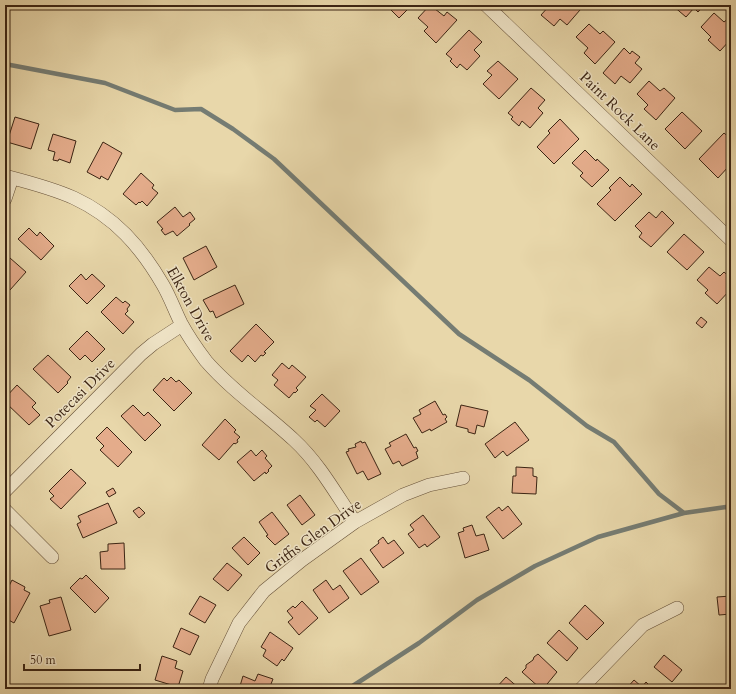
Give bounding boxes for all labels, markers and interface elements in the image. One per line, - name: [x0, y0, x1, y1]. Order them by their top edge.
- street label: Paint Rock Lane: [575, 67, 665, 155]
- street label: Elkton Drive: [162, 263, 220, 345]
- street label: Potecasi Drive: [41, 353, 120, 432]
- street label: Griffis Glen Drive: [261, 494, 366, 578]
- scale bar: [24, 646, 140, 672]
- text: 50 m: [30, 652, 57, 668]

